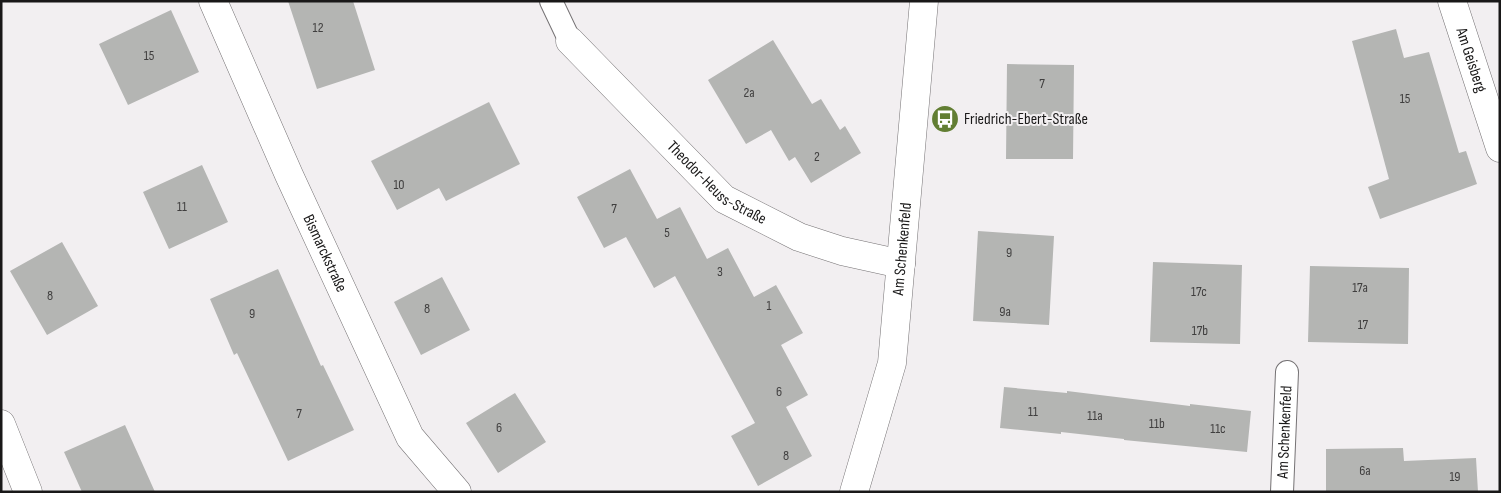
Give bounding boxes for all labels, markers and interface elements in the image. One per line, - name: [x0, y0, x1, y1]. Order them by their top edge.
- house number: 12: [313, 19, 324, 36]
- street label: Am Geisberg: [1452, 24, 1491, 95]
- house number: 15: [144, 47, 155, 64]
- house number: 7: [1039, 75, 1045, 92]
- house number: 2a: [743, 84, 755, 101]
- house number: 15: [1400, 90, 1411, 107]
- bus stop icon: Friedrich-Ebert-Straße: [930, 104, 960, 134]
- place label: Friedrich-Ebert-Straße: [964, 110, 1088, 129]
- street label: Theodor-Heuss-Straße: [663, 137, 770, 228]
- house number: 2: [814, 148, 820, 165]
- house number: 10: [393, 176, 405, 193]
- house number: 11: [177, 198, 187, 215]
- house number: 7: [611, 200, 617, 217]
- street label: Am Schenkenfeld: [888, 202, 916, 297]
- street label: Bismarckstraße: [299, 211, 351, 295]
- house number: 5: [664, 224, 670, 241]
- house number: 9: [1006, 244, 1012, 261]
- house number: 3: [717, 263, 723, 280]
- house number: 17a: [1352, 279, 1368, 296]
- house number: 17c: [1191, 283, 1207, 300]
- house number: 8: [47, 287, 53, 304]
- house number: 1: [767, 297, 772, 314]
- house number: 8: [424, 300, 430, 317]
- house number: 9a: [999, 303, 1011, 320]
- house number: 9: [249, 305, 255, 322]
- house number: 17: [1358, 316, 1369, 333]
- house number: 17b: [1192, 322, 1208, 339]
- house number: 6: [776, 383, 782, 400]
- street label: Am Schenkenfeld: [1273, 385, 1296, 480]
- house number: 11: [1028, 403, 1038, 420]
- house number: 7: [296, 405, 302, 422]
- house number: 11a: [1087, 407, 1103, 424]
- house number: 11b: [1149, 415, 1165, 432]
- house number: 6: [496, 419, 502, 436]
- house number: 11c: [1210, 420, 1226, 437]
- house number: 8: [783, 447, 789, 464]
- house number: 6a: [1359, 462, 1371, 479]
- house number: 19: [1449, 468, 1461, 485]

